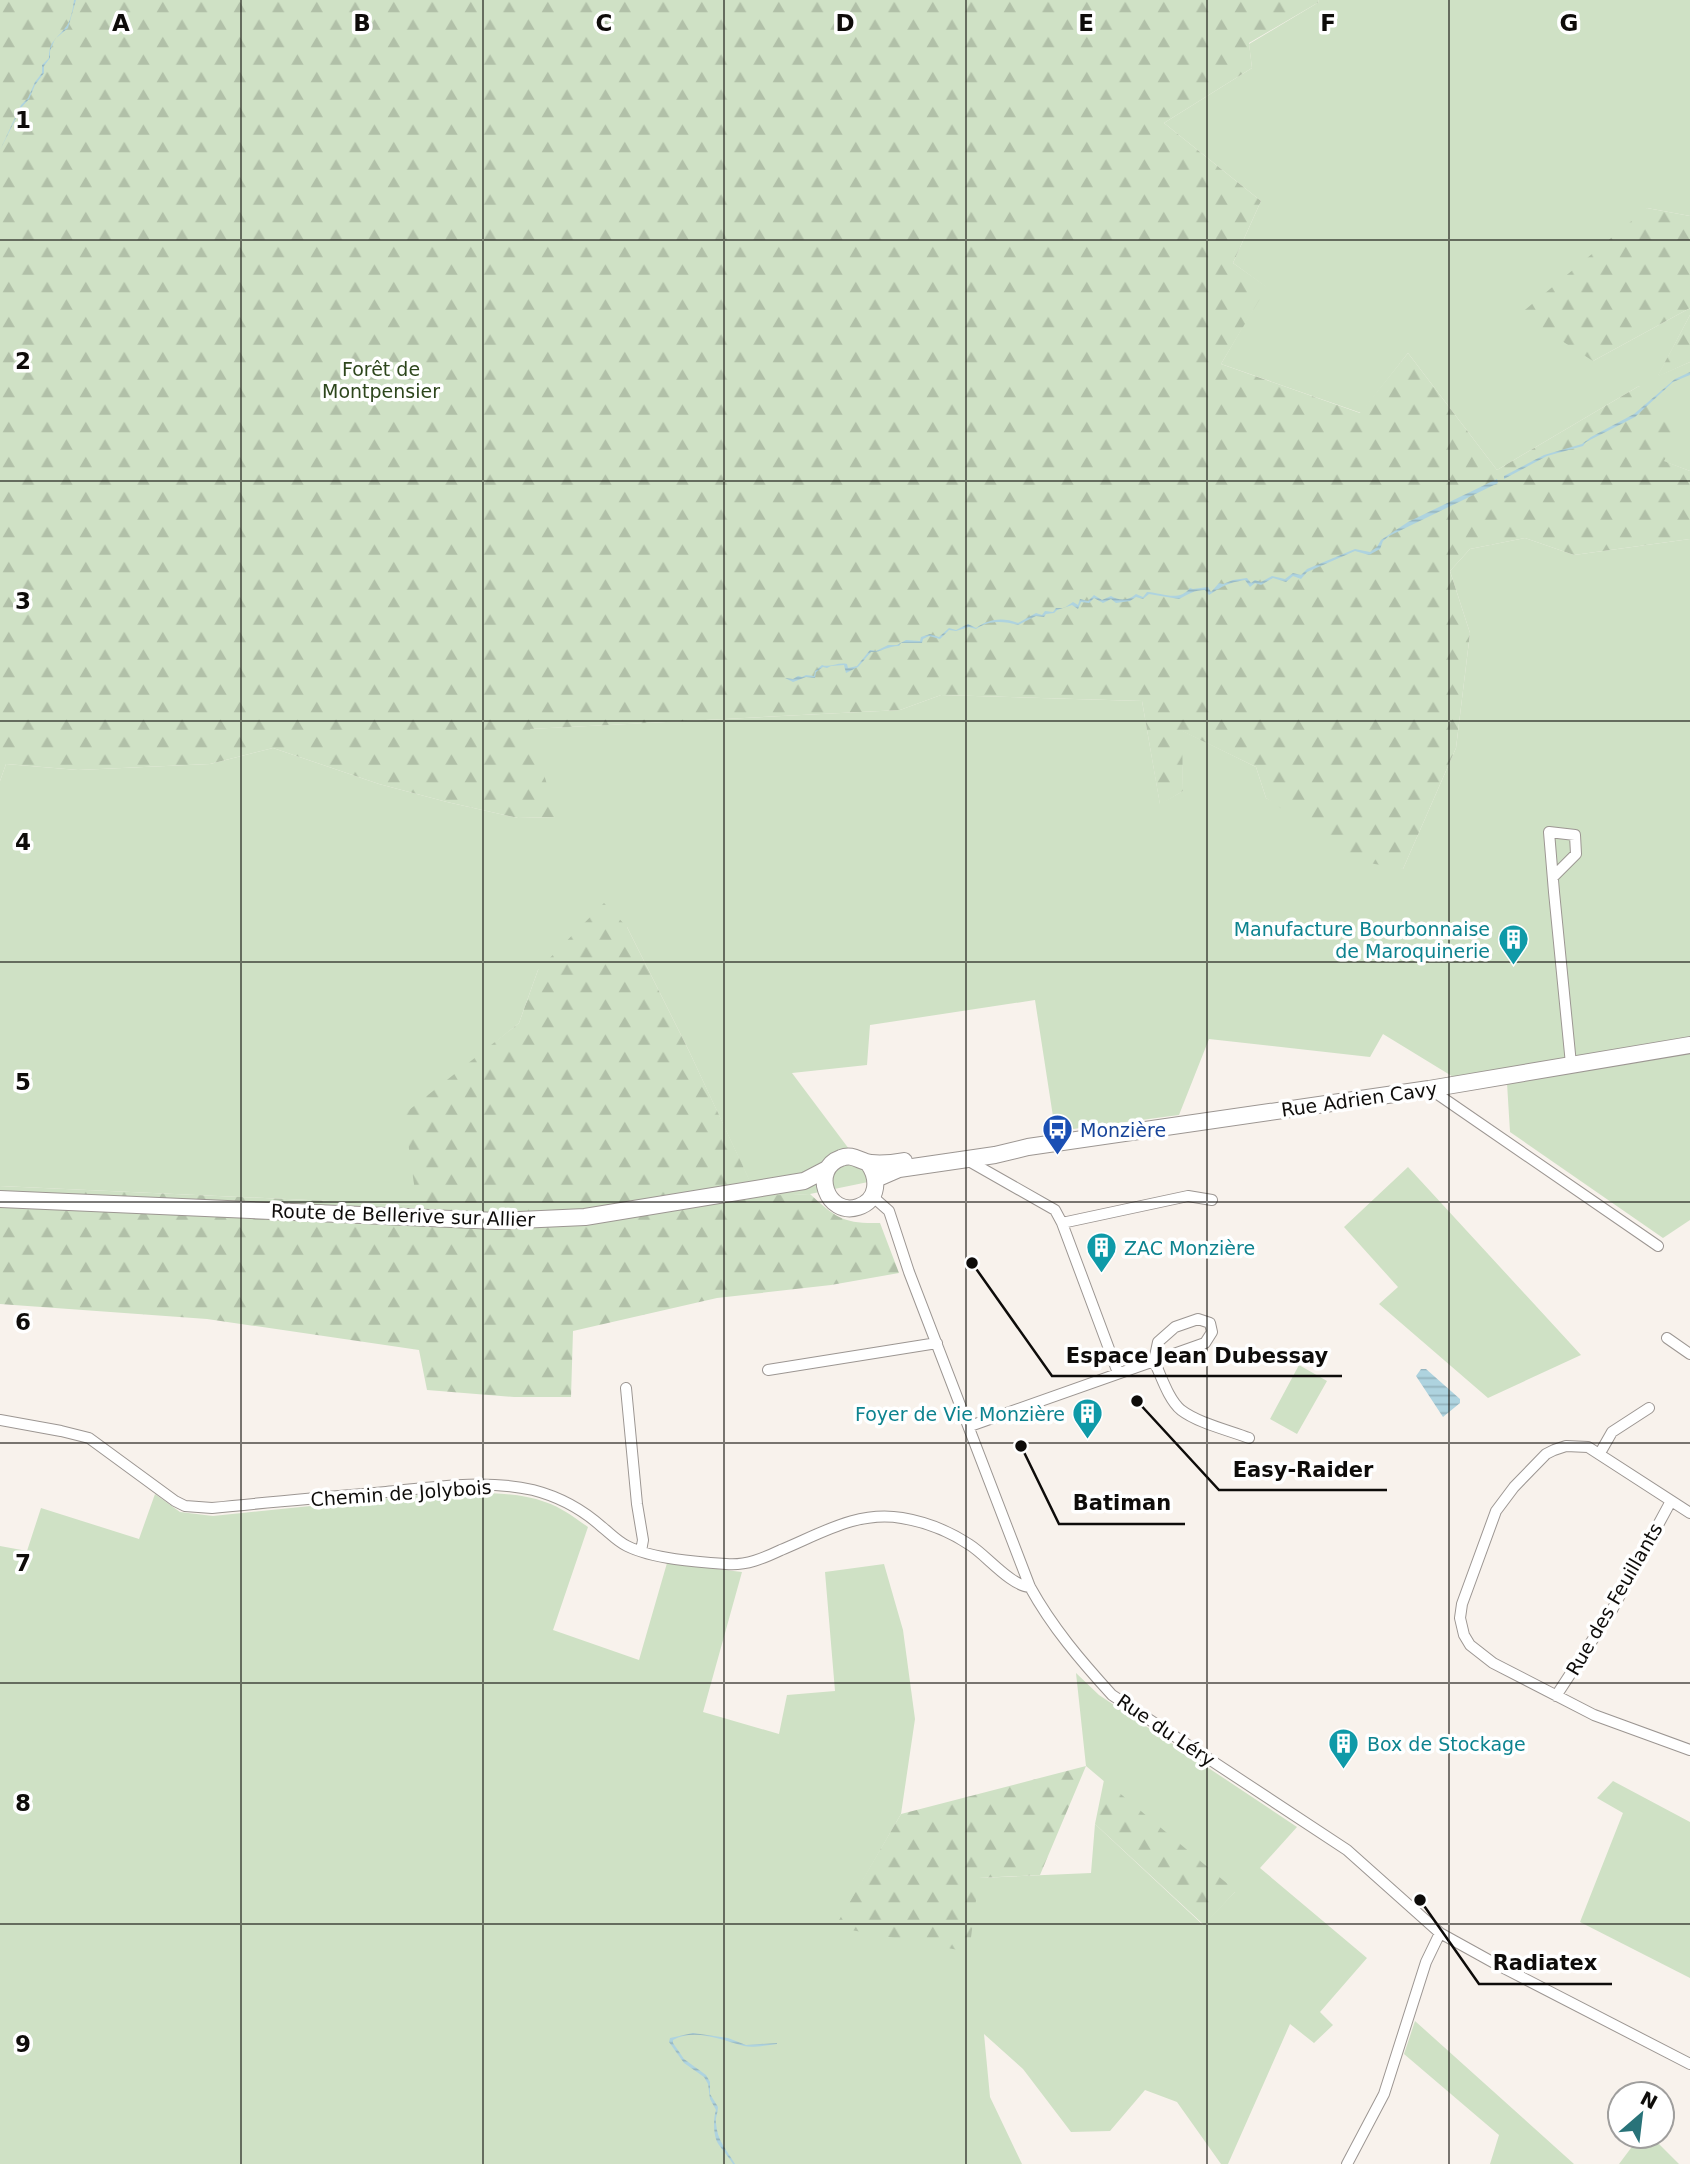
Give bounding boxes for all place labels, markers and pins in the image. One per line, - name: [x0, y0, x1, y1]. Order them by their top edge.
- place label: Manufacture Bourbonnaise de Maroquinerie: [1234, 918, 1490, 962]
- building icon: Manufacture Bourbonnaise de Maroquinerie: [1496, 923, 1530, 967]
- bus stop icon: Monzière: [1040, 1113, 1074, 1157]
- place label: Monzière: [1080, 1119, 1166, 1141]
- building icon: ZAC Monzière: [1084, 1231, 1118, 1275]
- place label: ZAC Monzière: [1124, 1237, 1255, 1259]
- callout: Espace Jean Dubessay: [1052, 1334, 1342, 1376]
- building icon: Foyer de Vie Monzière: [1071, 1397, 1105, 1441]
- place label: Foyer de Vie Monzière: [855, 1403, 1065, 1425]
- callout: Easy-Raider: [1219, 1448, 1387, 1490]
- callout: Batiman: [1059, 1482, 1185, 1524]
- building icon: Box de Stockage: [1327, 1727, 1361, 1771]
- place label: Box de Stockage: [1367, 1733, 1526, 1755]
- callout: Radiatex: [1479, 1942, 1612, 1984]

